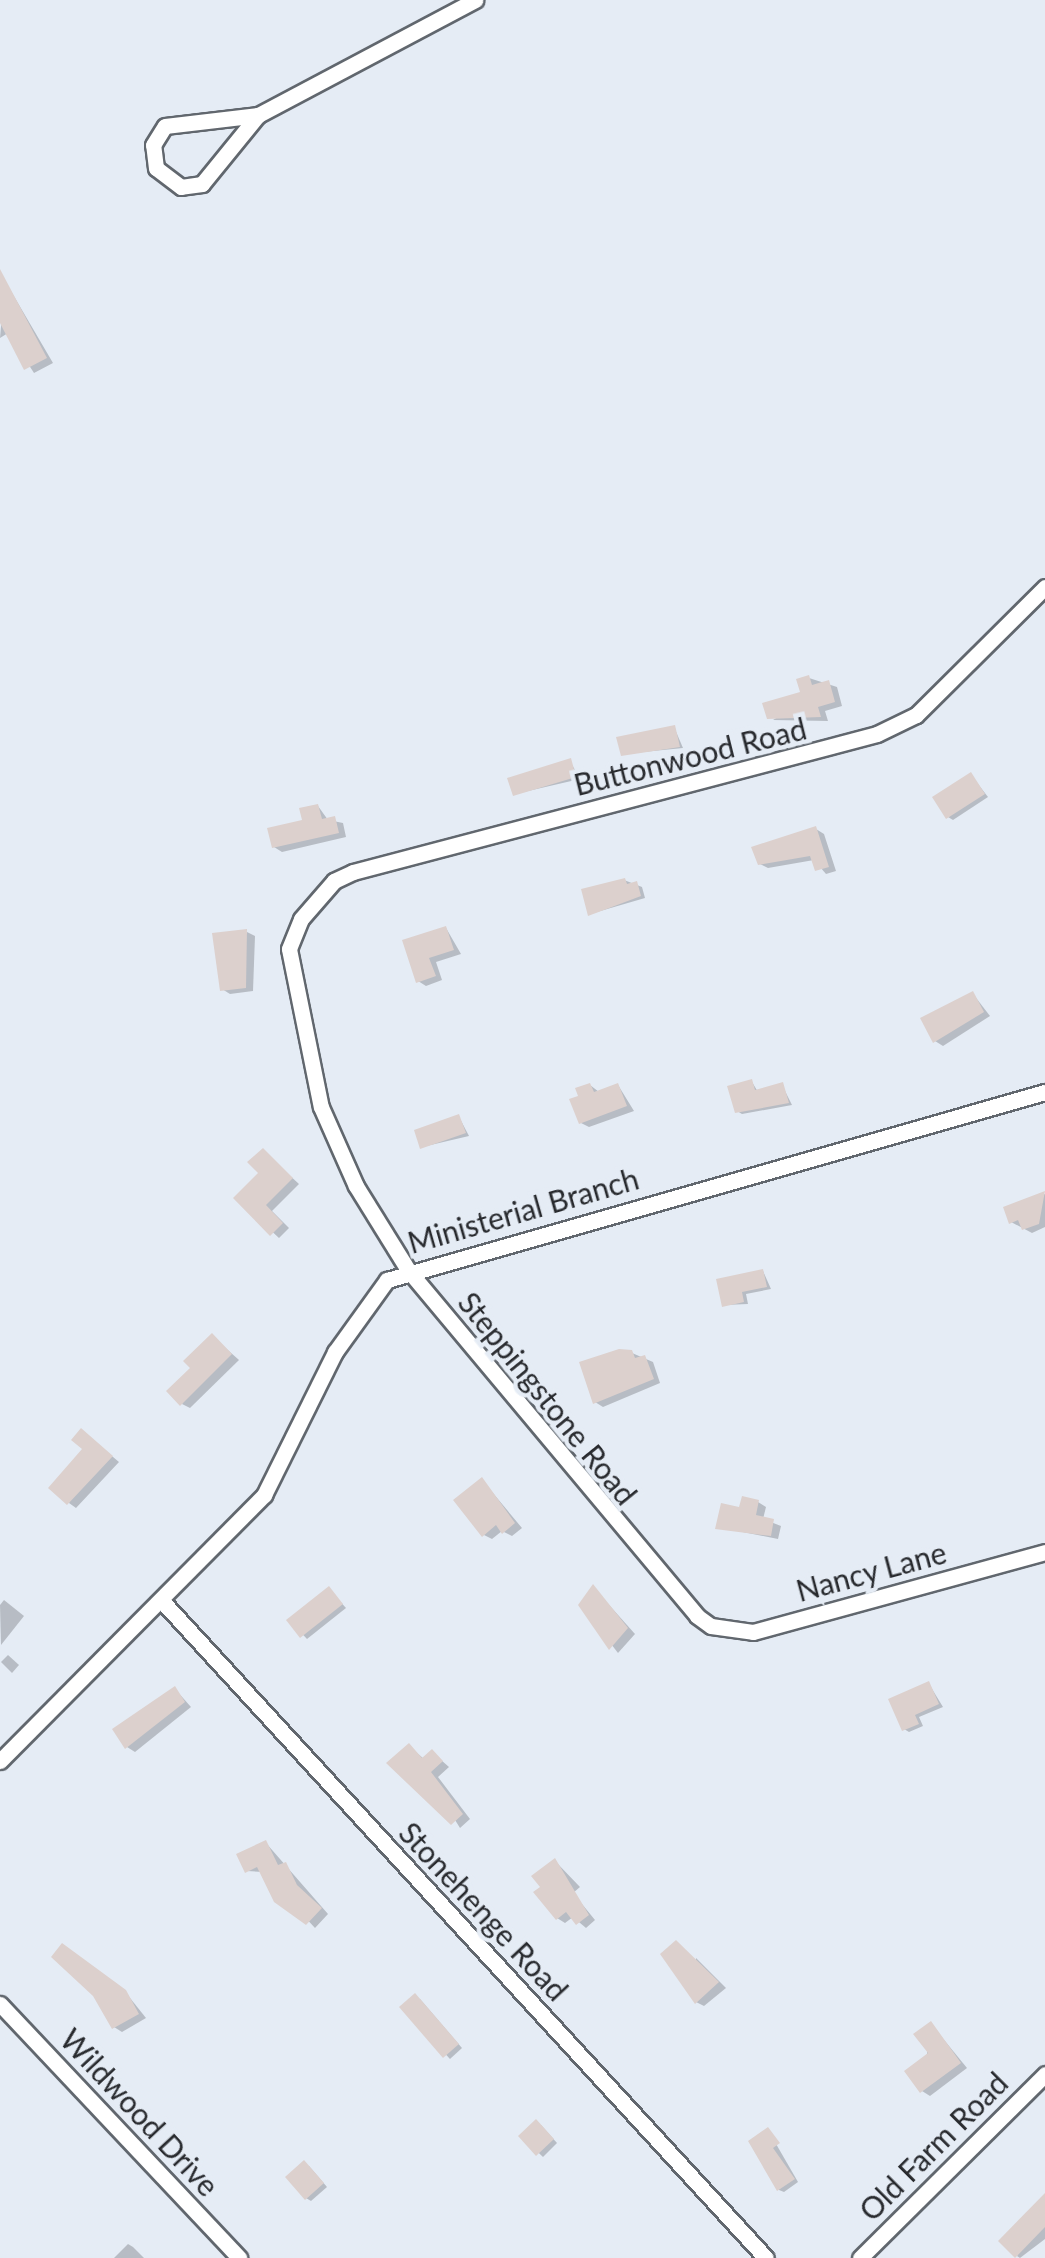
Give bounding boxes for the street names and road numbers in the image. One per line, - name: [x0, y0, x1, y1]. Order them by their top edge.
- street label: Buttonwood Road: [570, 710, 810, 802]
- street label: Ministerial Branch: [403, 1160, 643, 1260]
- street label: Steppingstone Road: [451, 1285, 645, 1511]
- street label: Nancy Lane: [792, 1534, 950, 1608]
- street label: Stonehenge Road: [392, 1814, 576, 2008]
- street label: Wildwood Drive: [53, 2021, 227, 2203]
- street label: Old Farm Road: [851, 2064, 1015, 2228]

